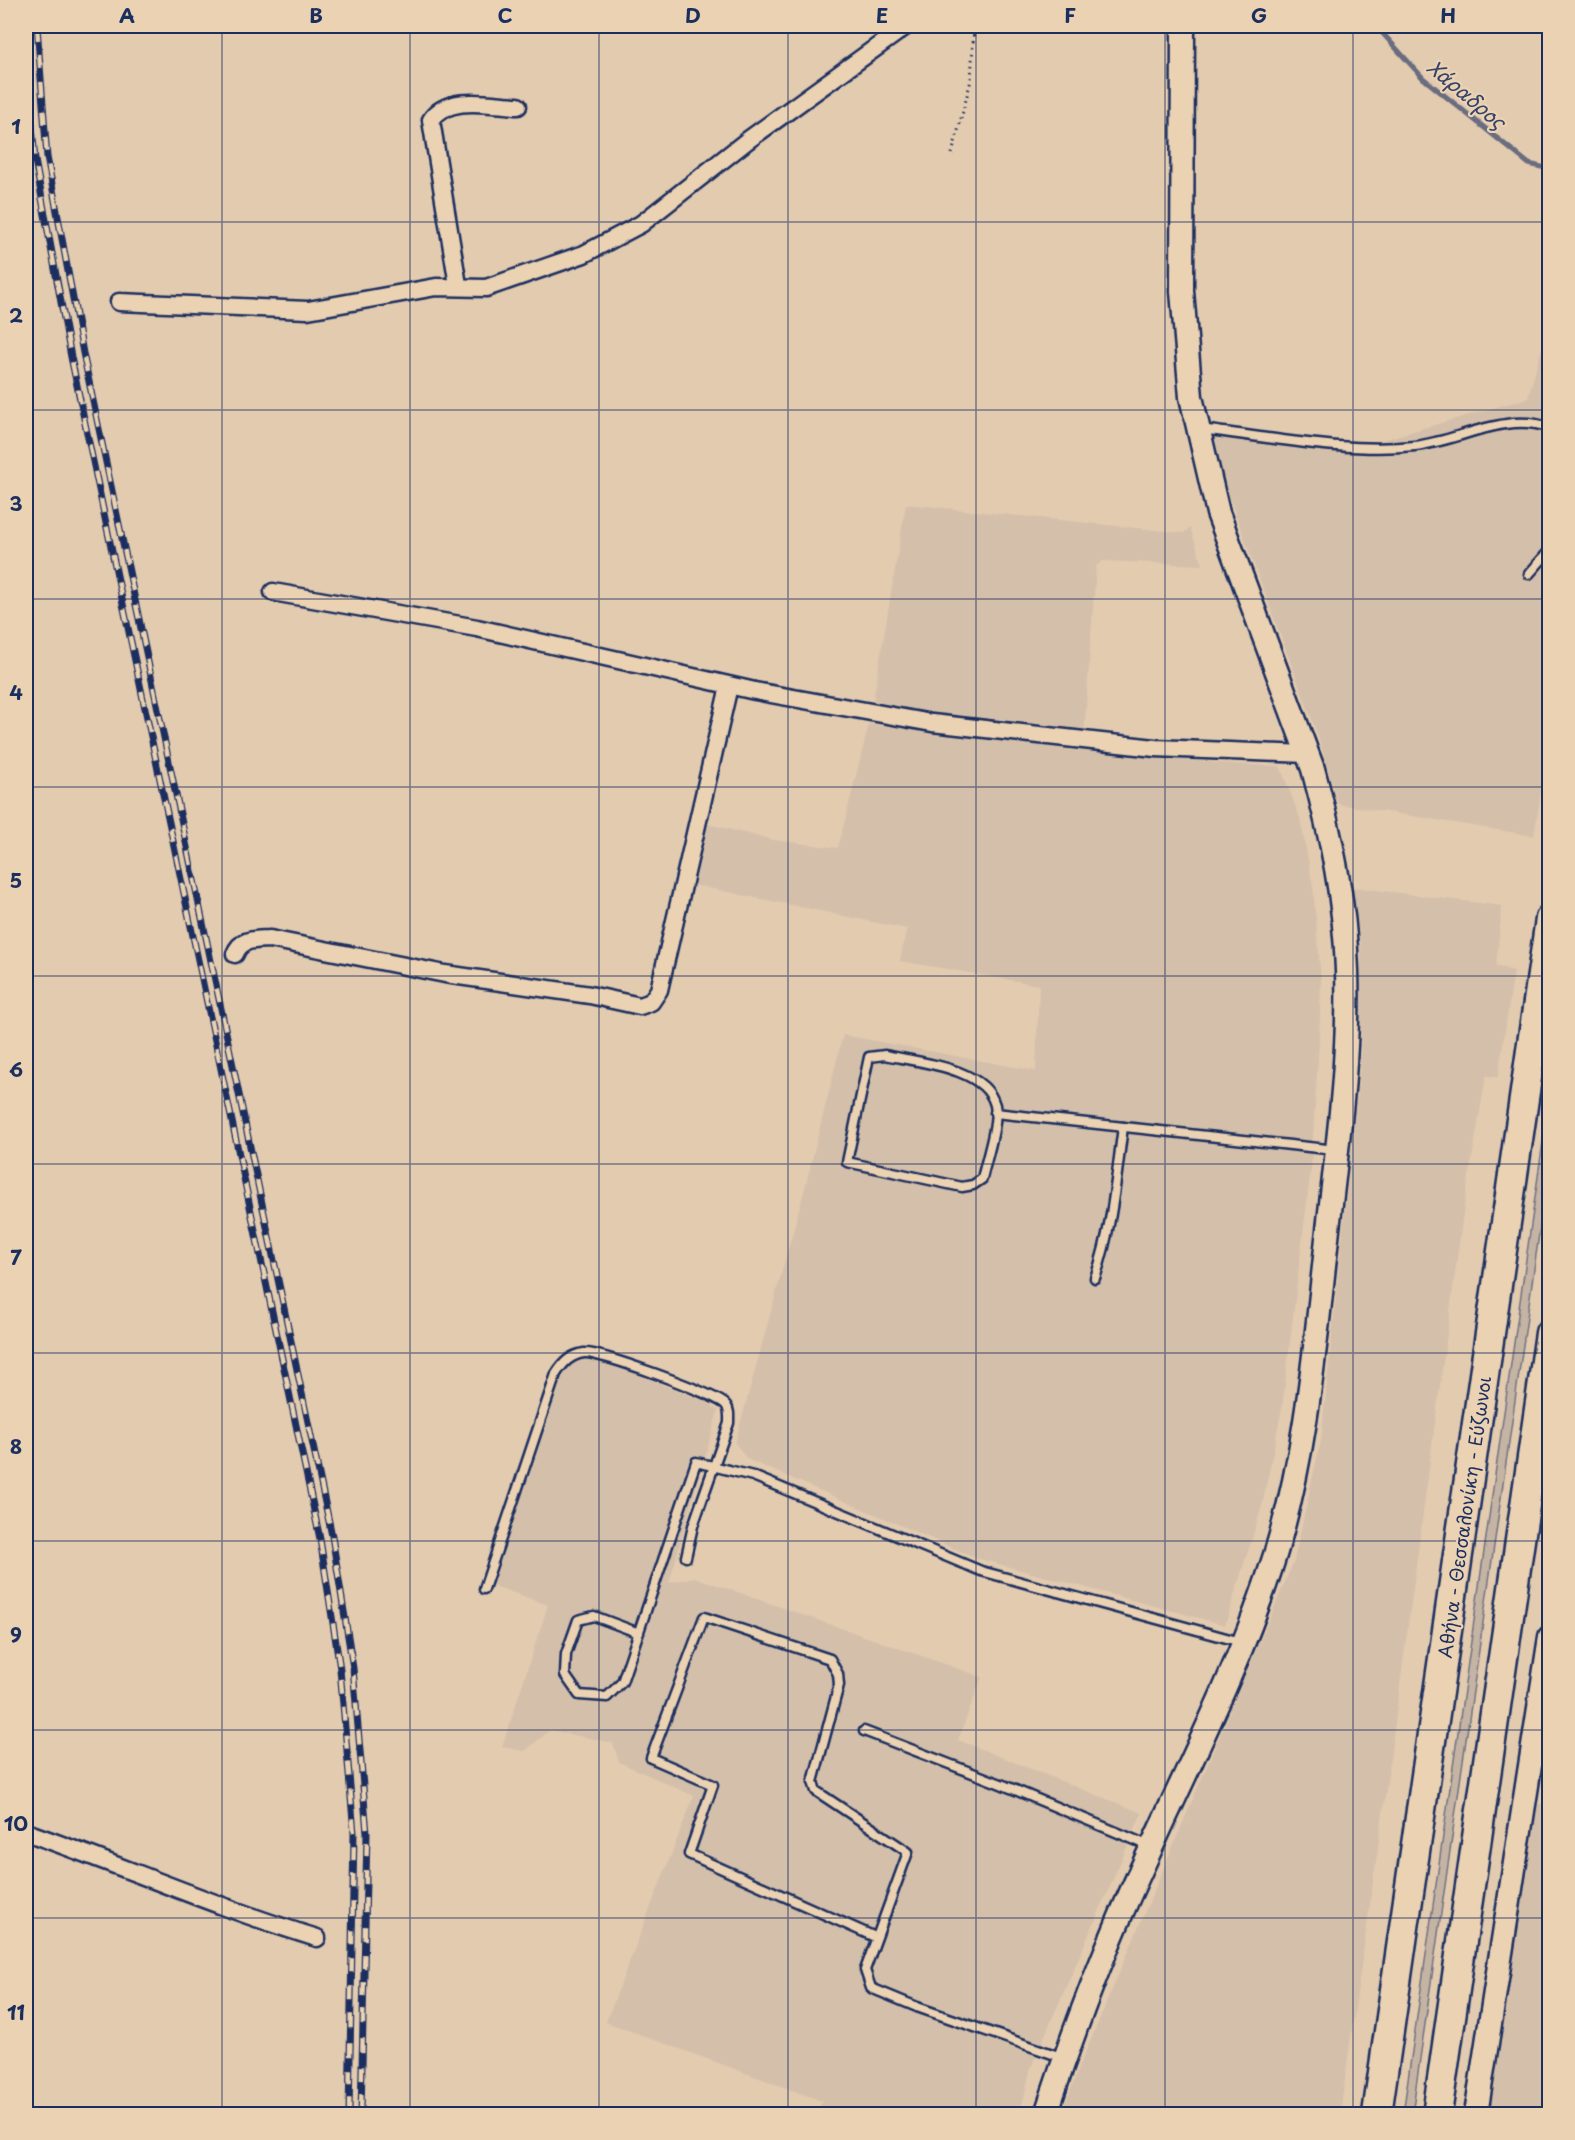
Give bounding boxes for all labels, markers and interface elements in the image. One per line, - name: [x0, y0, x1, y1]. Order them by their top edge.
- text: A: [119, 0, 135, 30]
- text: B: [309, 0, 323, 30]
- text: C: [497, 0, 513, 30]
- text: D: [685, 0, 701, 30]
- text: E: [876, 0, 888, 30]
- text: F: [1064, 0, 1076, 30]
- text: G: [1251, 0, 1267, 30]
- text: H: [1440, 0, 1456, 30]
- water label: Χάραδρος: [1421, 52, 1514, 137]
- text: 1: [11, 111, 21, 141]
- text: 2: [9, 300, 23, 330]
- text: 3: [9, 488, 23, 518]
- text: 4: [9, 677, 23, 707]
- text: 5: [10, 865, 22, 895]
- text: 6: [9, 1054, 23, 1084]
- text: 7: [10, 1242, 22, 1272]
- street label: Αθήνα - Θεσσαλονίκη - Εύζωνοι: [1431, 1374, 1497, 1660]
- text: 8: [10, 1431, 22, 1461]
- text: 9: [10, 1619, 22, 1649]
- text: 10: [4, 1808, 28, 1838]
- text: 11: [7, 1997, 25, 2027]

